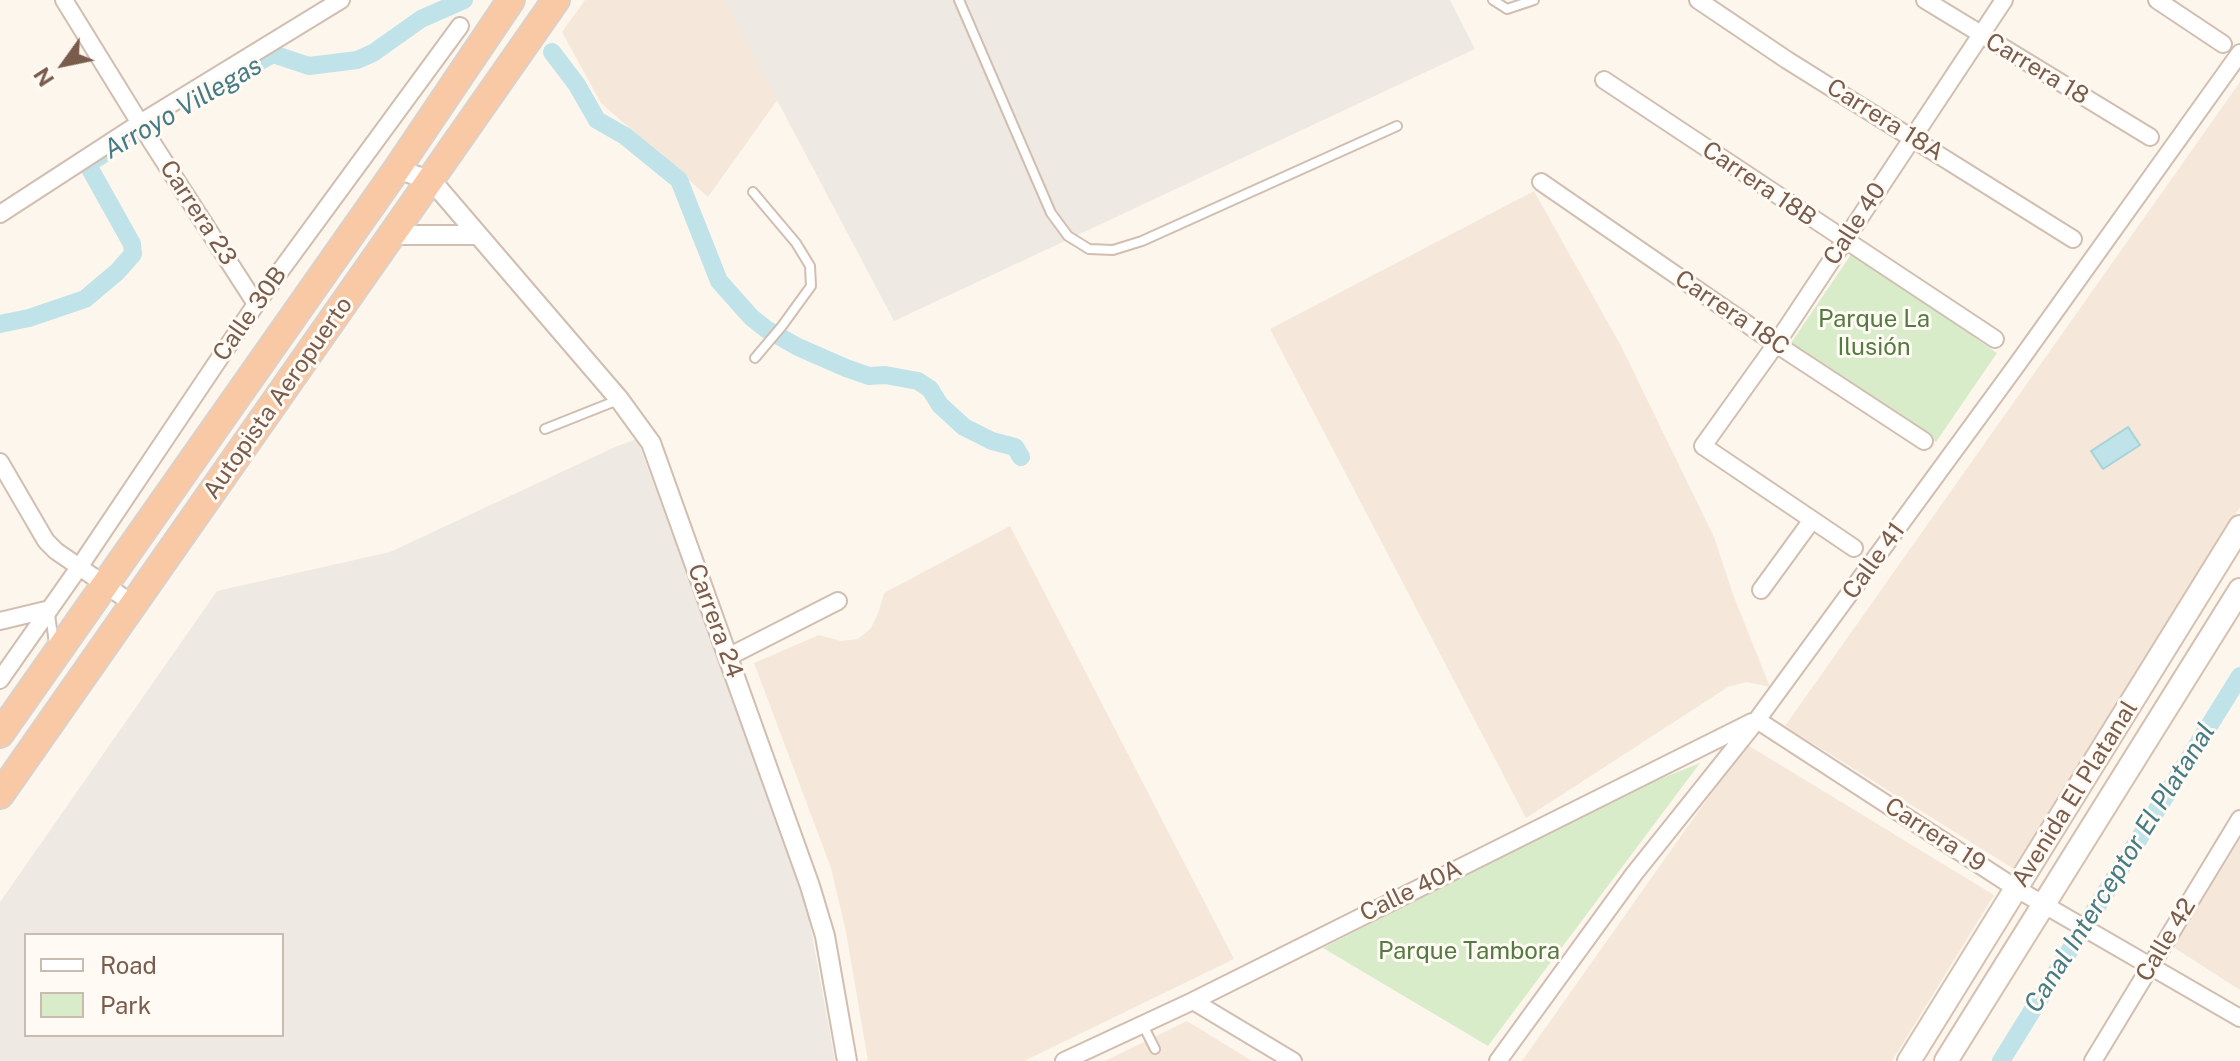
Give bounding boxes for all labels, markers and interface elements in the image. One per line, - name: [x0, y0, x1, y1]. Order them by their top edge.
- north arrow: [24, 24, 104, 104]
- street label: Carrera 18: [1980, 27, 2094, 111]
- water label: Arroyo Villegas: [98, 50, 268, 166]
- text: N: [28, 63, 59, 91]
- street label: Carrera 18A: [1821, 73, 1949, 167]
- street label: Carrera 18B: [1697, 135, 1821, 233]
- street label: Carrera 23: [153, 155, 243, 271]
- street label: Calle 40: [1818, 177, 1892, 271]
- street label: Calle 30B: [207, 261, 293, 367]
- street label: Carrera 18C: [1669, 264, 1795, 362]
- street label: Autopista Aeropuerto: [197, 291, 359, 505]
- park label: Parque La Ilusión: [1818, 306, 1930, 362]
- street label: Calle 41: [1837, 517, 1911, 605]
- street label: Carrera 24: [681, 560, 749, 682]
- street label: Avenida El Platanal: [2006, 696, 2144, 892]
- water label: Canal Interceptor El Platanal: [2018, 718, 2222, 1018]
- street label: Carrera 19: [1879, 792, 1991, 878]
- street label: Calle 40A: [1356, 854, 1466, 928]
- street label: Calle 42: [2130, 893, 2202, 987]
- legend: [24, 933, 284, 1037]
- park label: Parque Tambora: [1378, 938, 1560, 966]
- text: Road: [100, 951, 157, 979]
- text: Park: [100, 991, 151, 1019]

